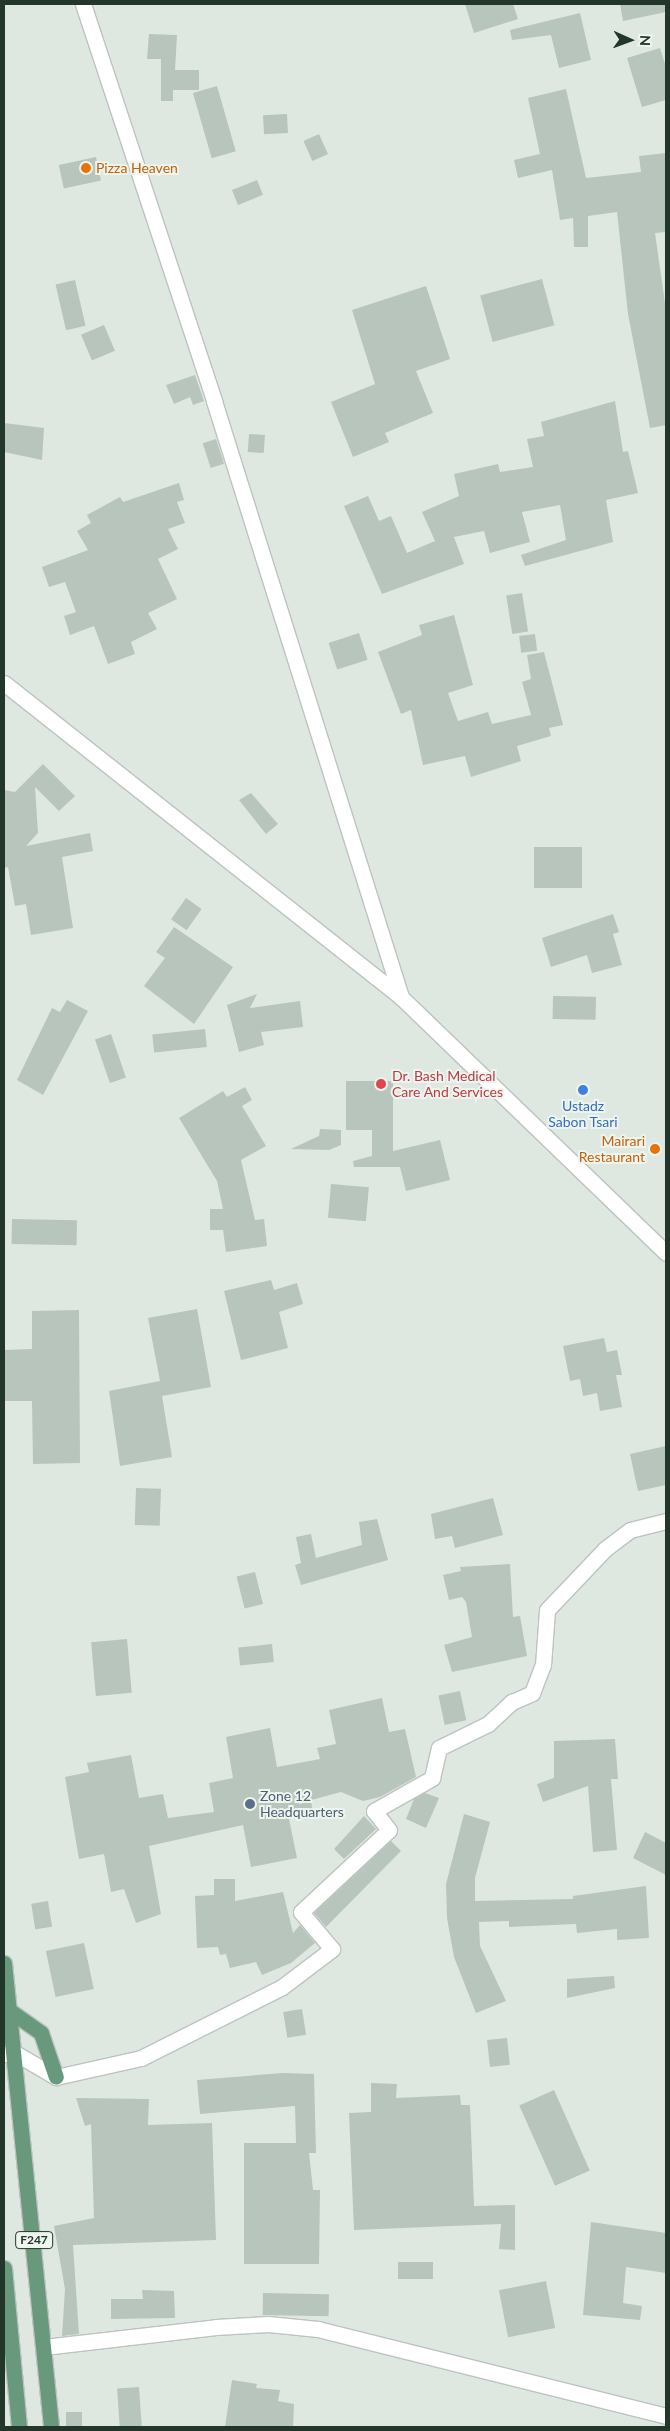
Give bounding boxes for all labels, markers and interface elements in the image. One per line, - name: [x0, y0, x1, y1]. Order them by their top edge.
- north arrow: [605, 15, 655, 65]
- text: N: [637, 35, 654, 46]
- place label: Pizza Heaven: [96, 160, 178, 176]
- marker: Pizza Heaven: [80, 162, 92, 174]
- place label: Dr. Bash Medical Care And Services: [392, 1068, 503, 1100]
- marker: Dr. Bash Medical Care And Services: [374, 1077, 388, 1091]
- marker: Ustadz Sabon Tsari: [577, 1084, 589, 1096]
- place label: Ustadz Sabon Tsari: [548, 1098, 618, 1130]
- place label: Mairari Restaurant: [579, 1133, 645, 1166]
- marker: Mairari Restaurant: [649, 1143, 661, 1155]
- place label: Zone 12 Headquarters: [260, 1788, 344, 1820]
- marker: Zone 12 Headquarters: [244, 1798, 256, 1810]
- road number: F247: [14, 2230, 54, 2250]

